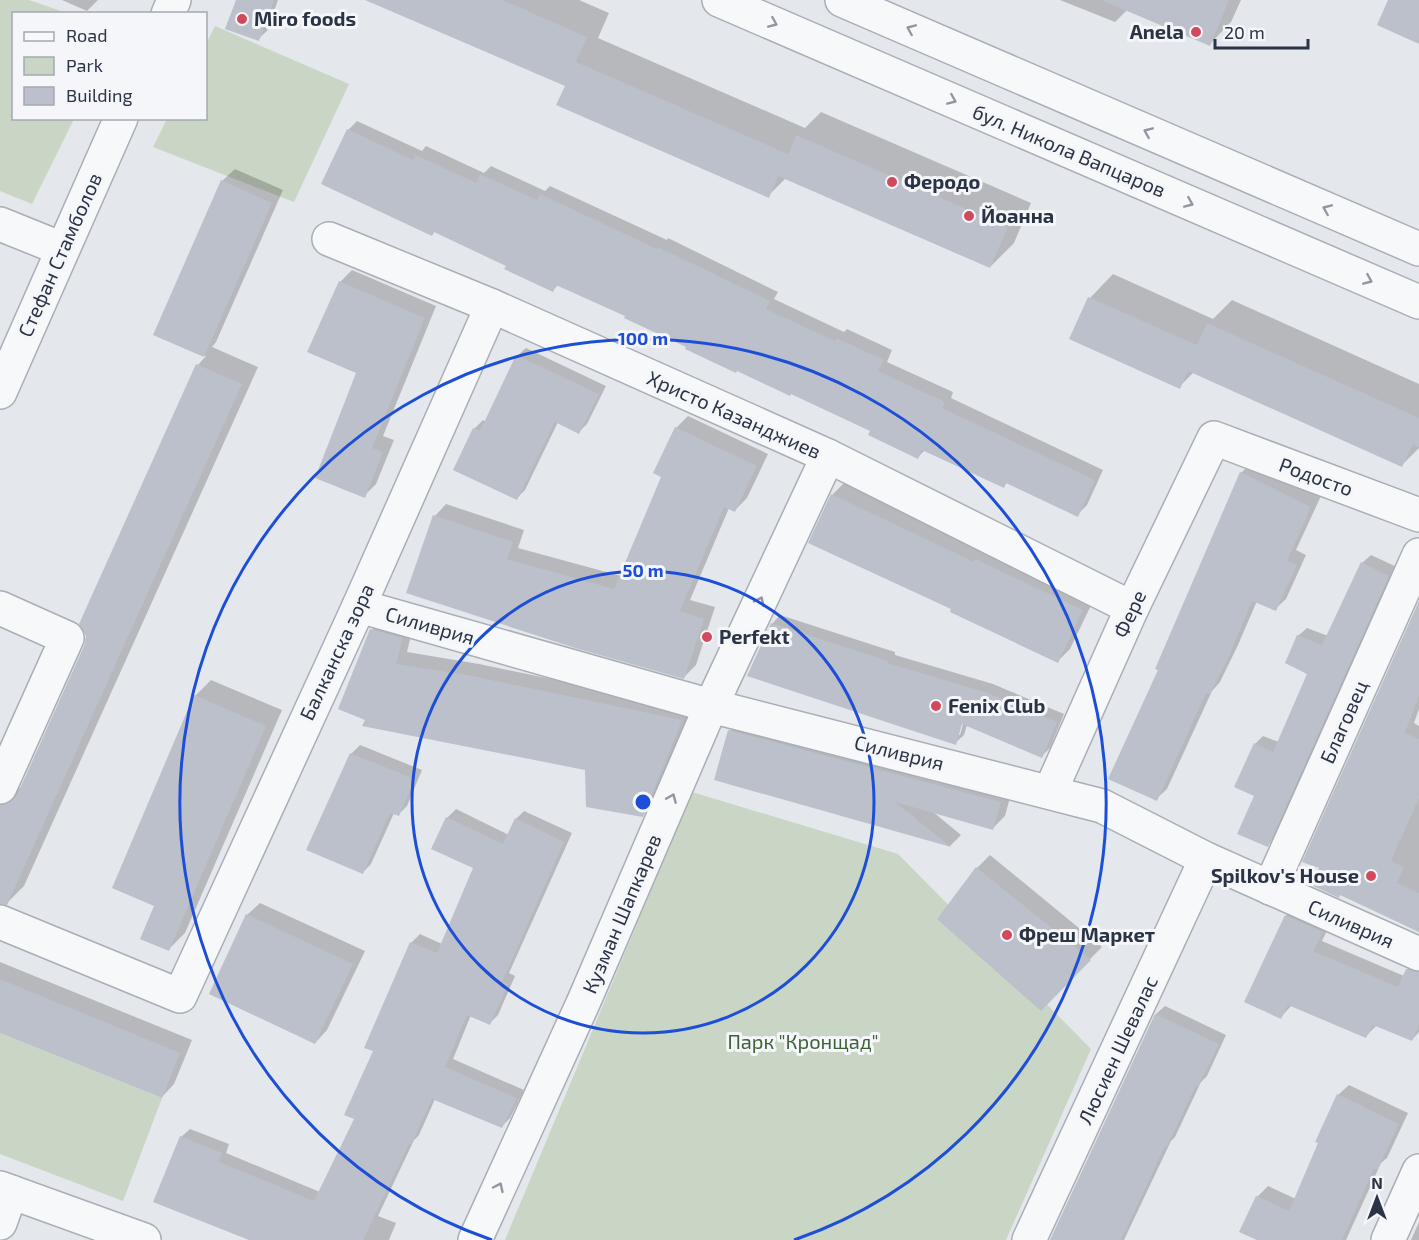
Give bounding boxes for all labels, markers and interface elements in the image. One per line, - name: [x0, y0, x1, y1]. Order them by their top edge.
- place label: Miro foods: [254, 6, 356, 30]
- legend: [12, 12, 207, 120]
- marker: Miro foods: [235, 12, 249, 26]
- scale bar: [1215, 12, 1308, 50]
- one-way arrow: [766, 16, 777, 28]
- place label: Anela: [1130, 19, 1184, 43]
- text: 20 m: [1224, 21, 1265, 43]
- text: Road: [66, 24, 107, 46]
- one-way arrow: [906, 25, 917, 37]
- marker: Anela: [1189, 25, 1203, 39]
- text: Park: [66, 54, 103, 76]
- text: Building: [66, 84, 133, 106]
- one-way arrow: [945, 93, 956, 105]
- street label: бул. Никола Вапцаров: [969, 99, 1170, 203]
- one-way arrow: [1143, 127, 1154, 139]
- street label: Стефан Стамболов: [12, 169, 106, 340]
- place label: Феродо: [904, 169, 980, 193]
- marker: Феродо: [885, 175, 899, 189]
- one-way arrow: [1182, 196, 1193, 208]
- place label: Йоанна: [981, 203, 1054, 227]
- one-way arrow: [1322, 204, 1333, 216]
- marker: Йоанна: [962, 209, 976, 223]
- one-way arrow: [1361, 273, 1372, 285]
- text: 100 m: [618, 327, 668, 349]
- street label: Христо Казанджиев: [644, 365, 825, 463]
- street label: Родосто: [1276, 452, 1357, 500]
- text: 50 m: [622, 559, 664, 581]
- street label: Балканска зора: [294, 580, 378, 724]
- street label: Фере: [1108, 586, 1150, 641]
- one-way arrow: [753, 596, 765, 607]
- street label: Силиврия: [383, 601, 478, 649]
- place label: Perfekt: [719, 624, 790, 648]
- marker: Perfekt: [700, 630, 714, 644]
- street label: Благовец: [1314, 676, 1372, 767]
- place label: Fenix Club: [948, 693, 1045, 717]
- marker: Fenix Club: [929, 699, 943, 713]
- street label: Силиврия: [852, 729, 947, 775]
- centre of rings: [633, 792, 653, 812]
- one-way arrow: [665, 793, 677, 804]
- street label: Кузман Шапкарев: [577, 830, 666, 997]
- place label: Spilkov's House: [1211, 863, 1359, 887]
- marker: Spilkov's House: [1364, 869, 1378, 883]
- street label: Силиврия: [1305, 894, 1398, 953]
- place label: Фреш Маркет: [1019, 922, 1155, 946]
- marker: Фреш Маркет: [1000, 928, 1014, 942]
- street label: Люсиен Шевалас: [1072, 971, 1162, 1128]
- park label: Парк "Кронщад": [727, 1029, 879, 1053]
- north arrow: [1347, 1168, 1407, 1228]
- text: N: [1371, 1173, 1383, 1192]
- one-way arrow: [492, 1182, 504, 1193]

